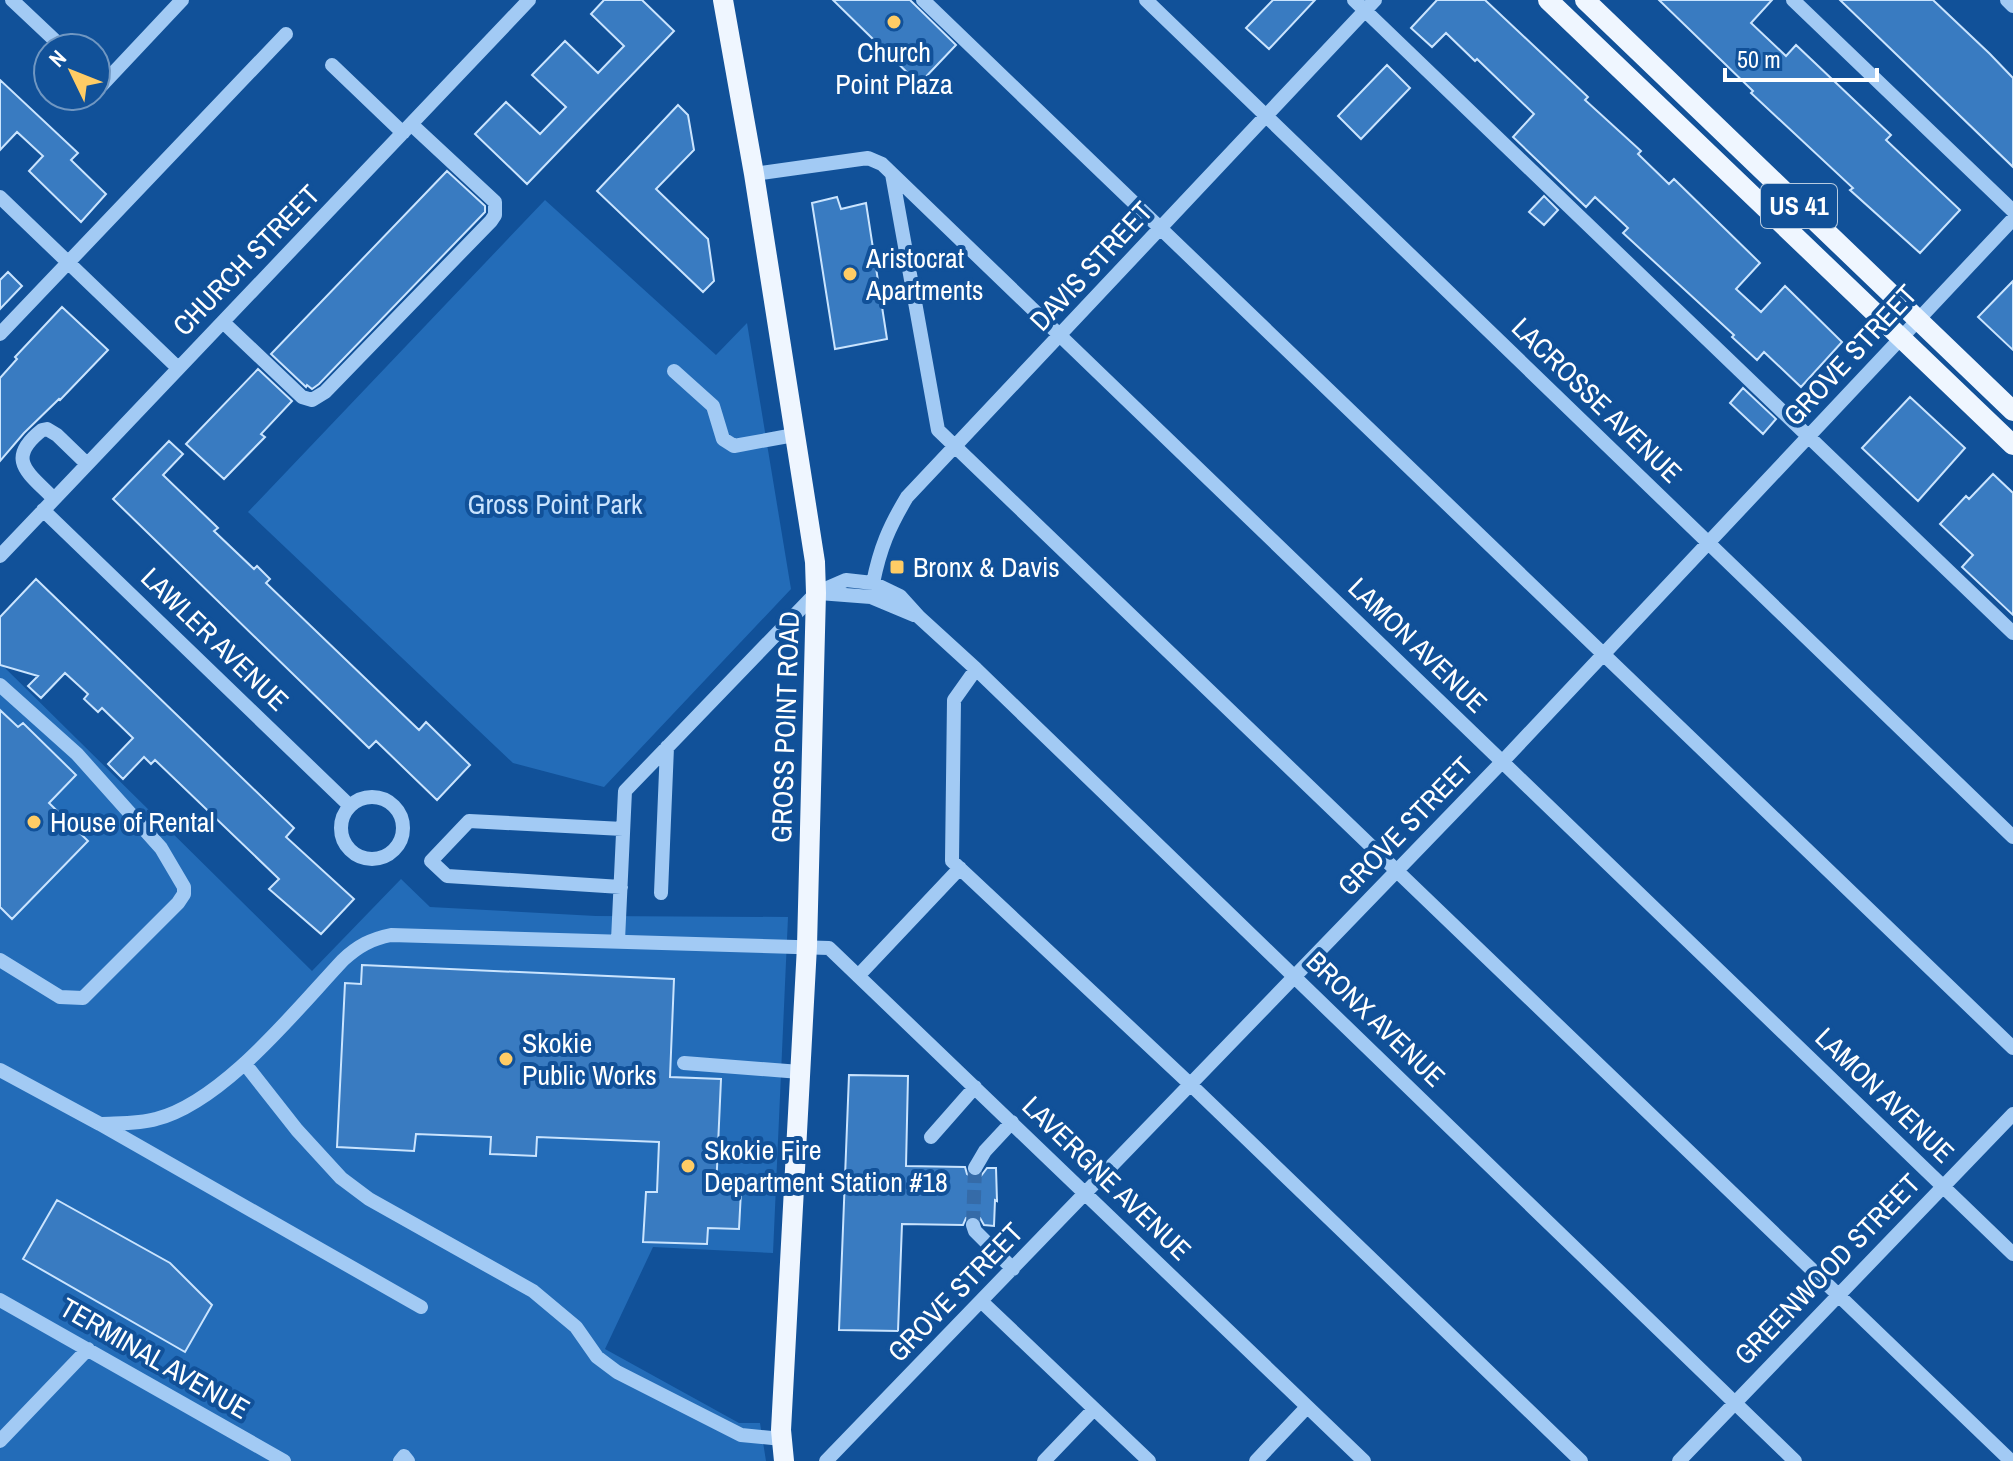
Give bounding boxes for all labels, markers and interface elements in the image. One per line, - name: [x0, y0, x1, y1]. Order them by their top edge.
- marker: Church Point Plaza: [885, 13, 903, 31]
- north arrow: [32, 32, 112, 112]
- scale bar: [1725, 32, 1877, 82]
- place label: Church Point Plaza: [835, 33, 953, 103]
- text: N: [42, 43, 73, 73]
- text: 50 m: [1737, 43, 1781, 75]
- street label: CHURCH STREET: [164, 176, 328, 344]
- road number: US 41: [1761, 184, 1837, 228]
- street label: DAVIS STREET: [1021, 193, 1161, 339]
- place label: Aristocrat Apartments: [865, 239, 983, 309]
- marker: Aristocrat Apartments: [841, 265, 859, 283]
- street label: GROVE STREET: [1775, 276, 1925, 434]
- street label: LACROSSE AVENUE: [1504, 309, 1690, 491]
- park label: Gross Point Park: [468, 485, 643, 523]
- place label: Bronx & Davis: [913, 548, 1060, 586]
- marker: Bronx & Davis: [888, 558, 906, 576]
- street label: LAWLER AVENUE: [133, 559, 297, 719]
- street label: LAMON AVENUE: [1340, 569, 1496, 721]
- street label: GROSS POINT ROAD: [762, 610, 808, 844]
- street label: GROVE STREET: [1329, 748, 1481, 904]
- place label: House of Rental: [50, 803, 215, 841]
- marker: House of Rental: [25, 813, 43, 831]
- street label: BRONX AVENUE: [1298, 943, 1454, 1095]
- street label: LAMON AVENUE: [1807, 1019, 1963, 1171]
- place label: Skokie Public Works: [522, 1024, 657, 1094]
- marker: Skokie Public Works: [497, 1050, 515, 1068]
- street label: LAVERGNE AVENUE: [1014, 1087, 1200, 1269]
- place label: Skokie Fire Department Station #18: [704, 1131, 948, 1201]
- marker: Skokie Fire Department Station #18: [679, 1157, 697, 1175]
- street label: GREENWOOD STREET: [1726, 1165, 1928, 1373]
- street label: GROVE STREET: [879, 1214, 1031, 1370]
- street label: TERMINAL AVENUE: [53, 1288, 257, 1428]

